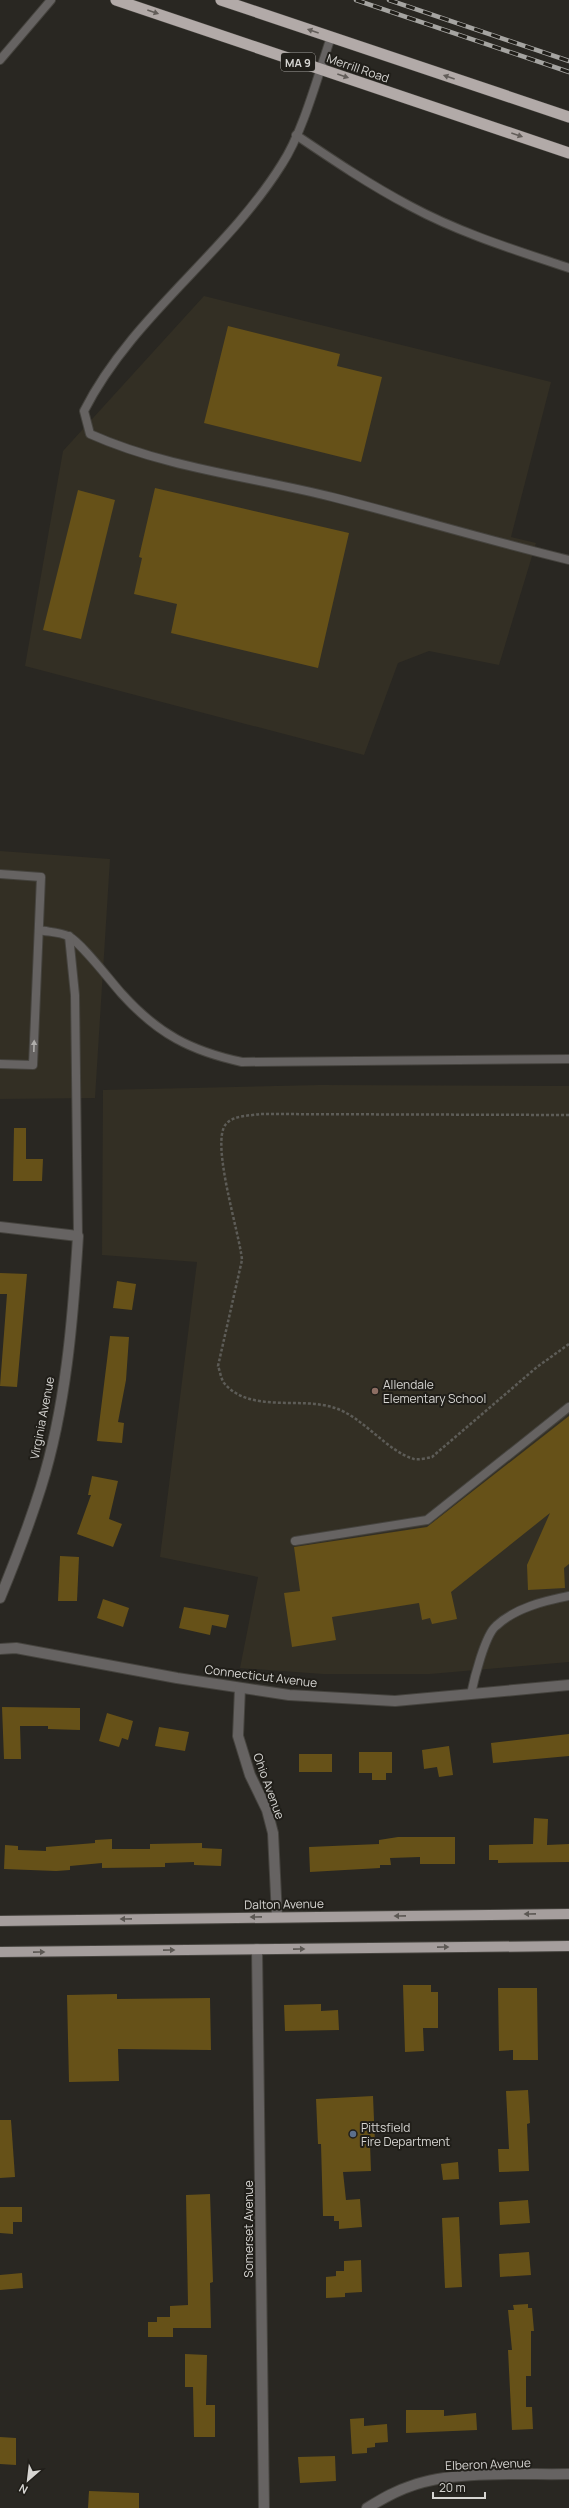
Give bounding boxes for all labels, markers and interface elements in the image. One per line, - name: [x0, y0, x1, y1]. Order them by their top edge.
- one-way arrow: [147, 10, 159, 16]
- one-way arrow: [307, 28, 319, 34]
- street label: Merrill Road: [325, 49, 391, 87]
- road number: MA 9: [281, 53, 315, 71]
- one-way arrow: [337, 74, 349, 80]
- one-way arrow: [443, 74, 455, 80]
- one-way arrow: [512, 132, 524, 138]
- one-way arrow: [31, 1039, 37, 1052]
- street label: Virginia Avenue: [26, 1375, 58, 1461]
- place label: Allendale Elementary School: [383, 1376, 486, 1407]
- marker: Allendale Elementary School: [370, 1386, 380, 1396]
- street label: Connecticut Avenue: [204, 1661, 318, 1691]
- street label: Ohio Avenue: [249, 1751, 289, 1821]
- street label: Dalton Avenue: [244, 1895, 324, 1913]
- one-way arrow: [523, 1911, 536, 1917]
- one-way arrow: [393, 1913, 406, 1919]
- one-way arrow: [249, 1914, 262, 1920]
- one-way arrow: [119, 1916, 132, 1922]
- one-way arrow: [437, 1944, 450, 1950]
- one-way arrow: [293, 1946, 306, 1952]
- one-way arrow: [163, 1947, 176, 1953]
- one-way arrow: [33, 1949, 46, 1955]
- place label: Pittsfield Fire Department: [361, 2119, 450, 2150]
- marker: Pittsfield Fire Department: [348, 2129, 358, 2139]
- street label: Somerset Avenue: [240, 2180, 257, 2278]
- street label: Elberon Avenue: [445, 2454, 531, 2474]
- north arrow: [8, 2460, 48, 2500]
- scale bar: [433, 2474, 485, 2500]
- text: 20 m: [439, 2479, 466, 2496]
- text: N: [16, 2481, 30, 2498]

